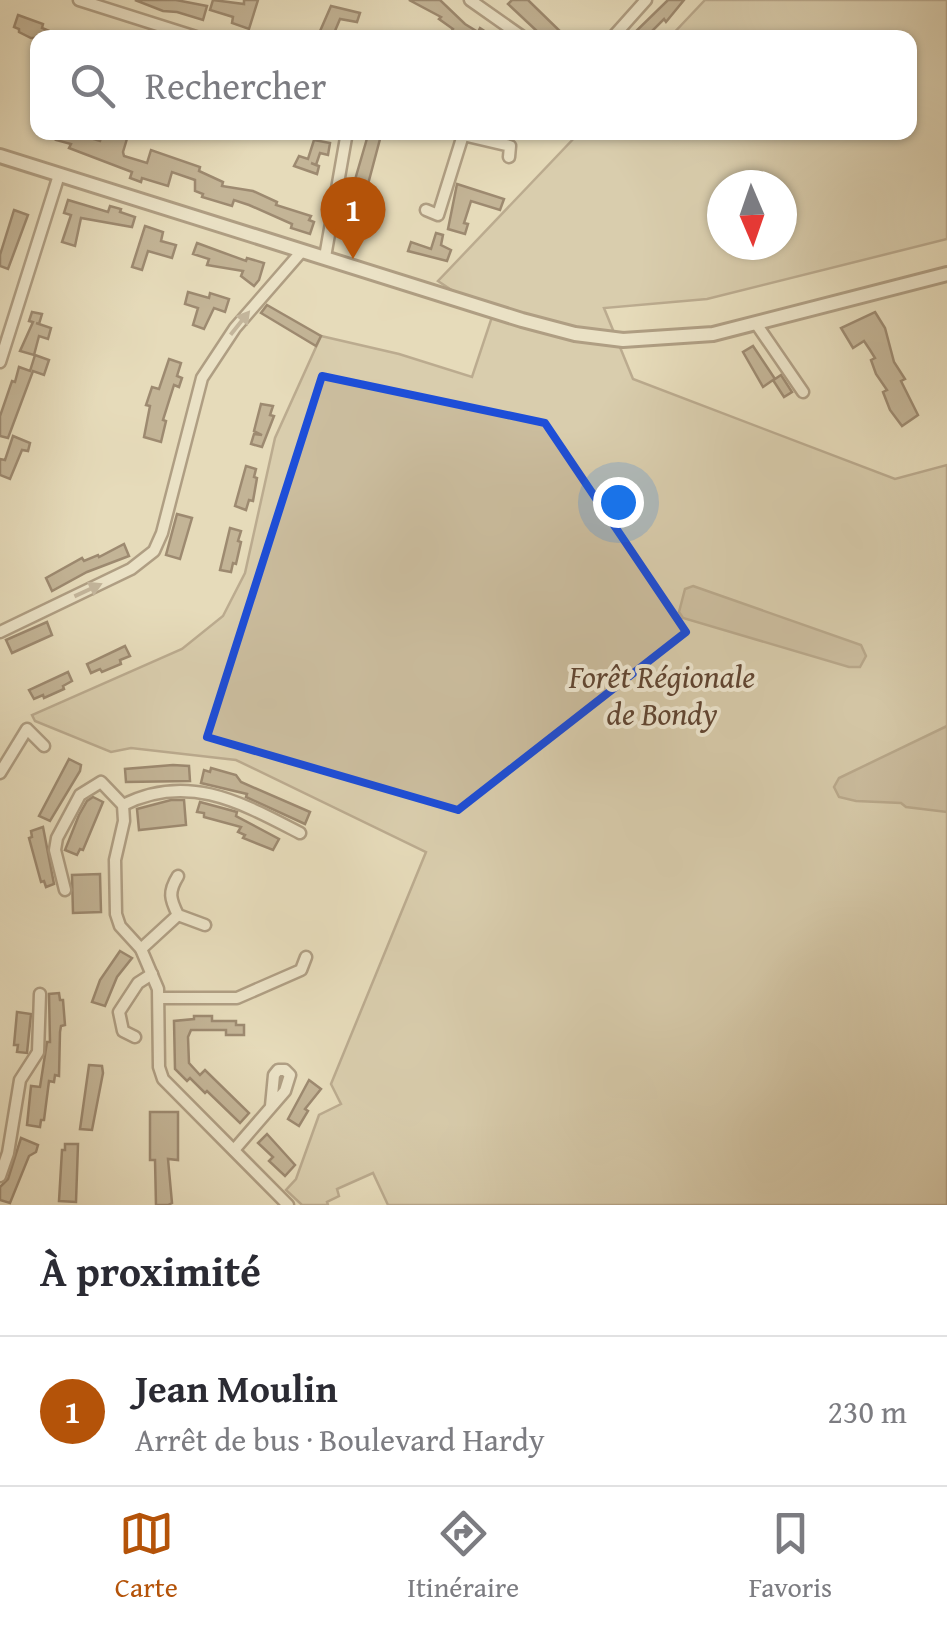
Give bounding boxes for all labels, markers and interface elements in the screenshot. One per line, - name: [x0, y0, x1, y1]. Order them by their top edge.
- search box: [30, 30, 917, 140]
- text: Rechercher: [145, 57, 326, 113]
- icon: search: [65, 58, 120, 113]
- north arrow: [707, 170, 797, 260]
- pin: 1: [320, 176, 386, 259]
- one-way arrow: [229, 310, 250, 335]
- your location: [593, 477, 644, 528]
- one-way arrow: [74, 582, 103, 599]
- park label: Forêt Régionale de Bondy: [568, 653, 755, 737]
- text: À proximité: [40, 1240, 261, 1301]
- text: Jean Moulin: [135, 1360, 338, 1416]
- text: 1: [64, 1388, 81, 1435]
- text: 230 m: [828, 1388, 907, 1435]
- text: Arrêt de bus · Boulevard Hardy: [135, 1416, 545, 1463]
- tab: Carte: [115, 1506, 178, 1607]
- tab: Itinéraire: [407, 1506, 519, 1607]
- tab: Favoris: [749, 1506, 832, 1607]

